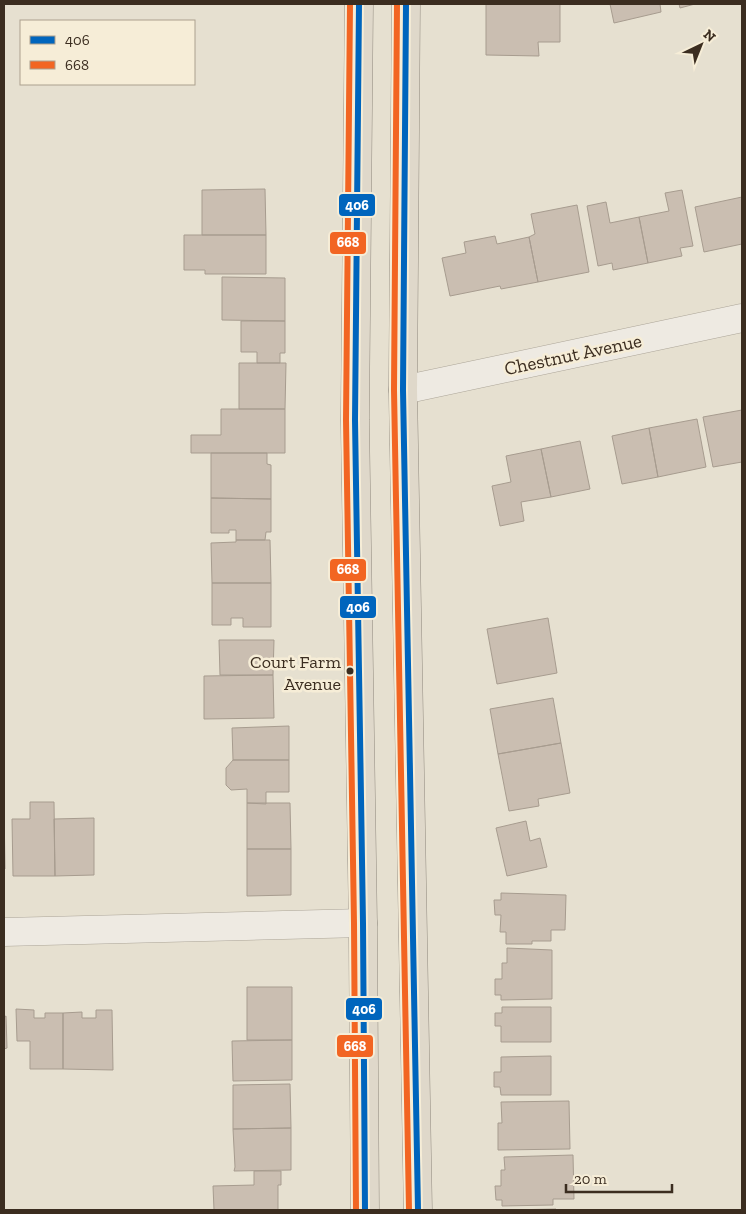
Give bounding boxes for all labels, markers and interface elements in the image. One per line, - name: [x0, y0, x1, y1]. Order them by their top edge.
- legend: [20, 20, 195, 85]
- north arrow: [676, 20, 726, 70]
- text: N: [700, 26, 719, 46]
- text: 406: [65, 31, 90, 49]
- text: 668: [65, 56, 89, 74]
- line badge: 406: [338, 193, 376, 217]
- text: 406: [345, 197, 369, 214]
- line badge: 668: [329, 231, 367, 255]
- text: 668: [337, 234, 360, 251]
- street label: Chestnut Avenue: [502, 329, 644, 380]
- line badge: 668: [329, 558, 367, 582]
- text: 668: [337, 561, 360, 578]
- line badge: 406: [339, 595, 377, 619]
- text: 406: [346, 599, 370, 616]
- place label: Court Farm Avenue: [250, 651, 341, 695]
- marker: Court Farm Avenue: [345, 666, 355, 676]
- line badge: 406: [345, 997, 383, 1021]
- text: 406: [352, 1001, 376, 1018]
- line badge: 668: [336, 1034, 374, 1058]
- text: 668: [344, 1038, 367, 1055]
- scale bar: [566, 1162, 672, 1194]
- text: 20 m: [574, 1170, 607, 1188]

